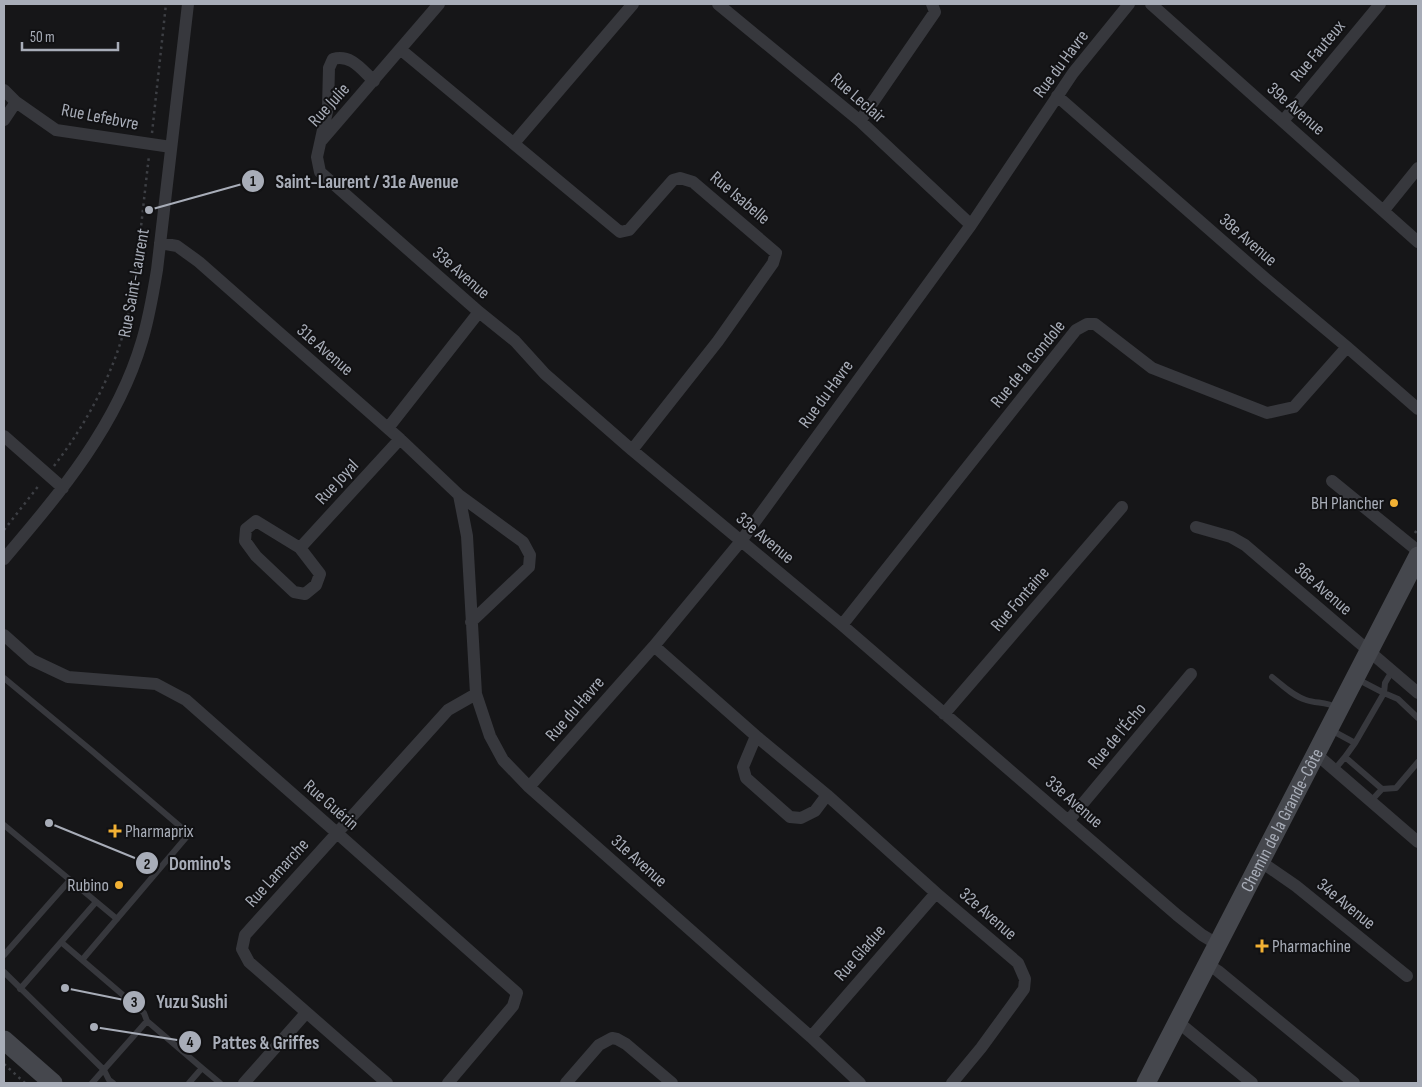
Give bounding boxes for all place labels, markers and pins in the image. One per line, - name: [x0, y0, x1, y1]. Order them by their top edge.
- callout: Saint-Laurent / 31e Avenue: [240, 164, 468, 198]
- place label: BH Plancher: [1311, 493, 1384, 514]
- marker: BH Plancher: [1388, 497, 1400, 509]
- place label: Pharmaprix: [125, 821, 194, 842]
- marker: Pharmaprix: [109, 825, 121, 837]
- callout: Domino's: [134, 846, 241, 880]
- place label: Rubino: [67, 875, 109, 896]
- marker: Rubino: [113, 879, 125, 891]
- place label: Pharmachine: [1272, 936, 1351, 957]
- marker: Pharmachine: [1256, 940, 1268, 952]
- callout: Yuzu Sushi: [122, 985, 238, 1019]
- callout: Pattes & Griffes: [177, 1025, 329, 1059]

